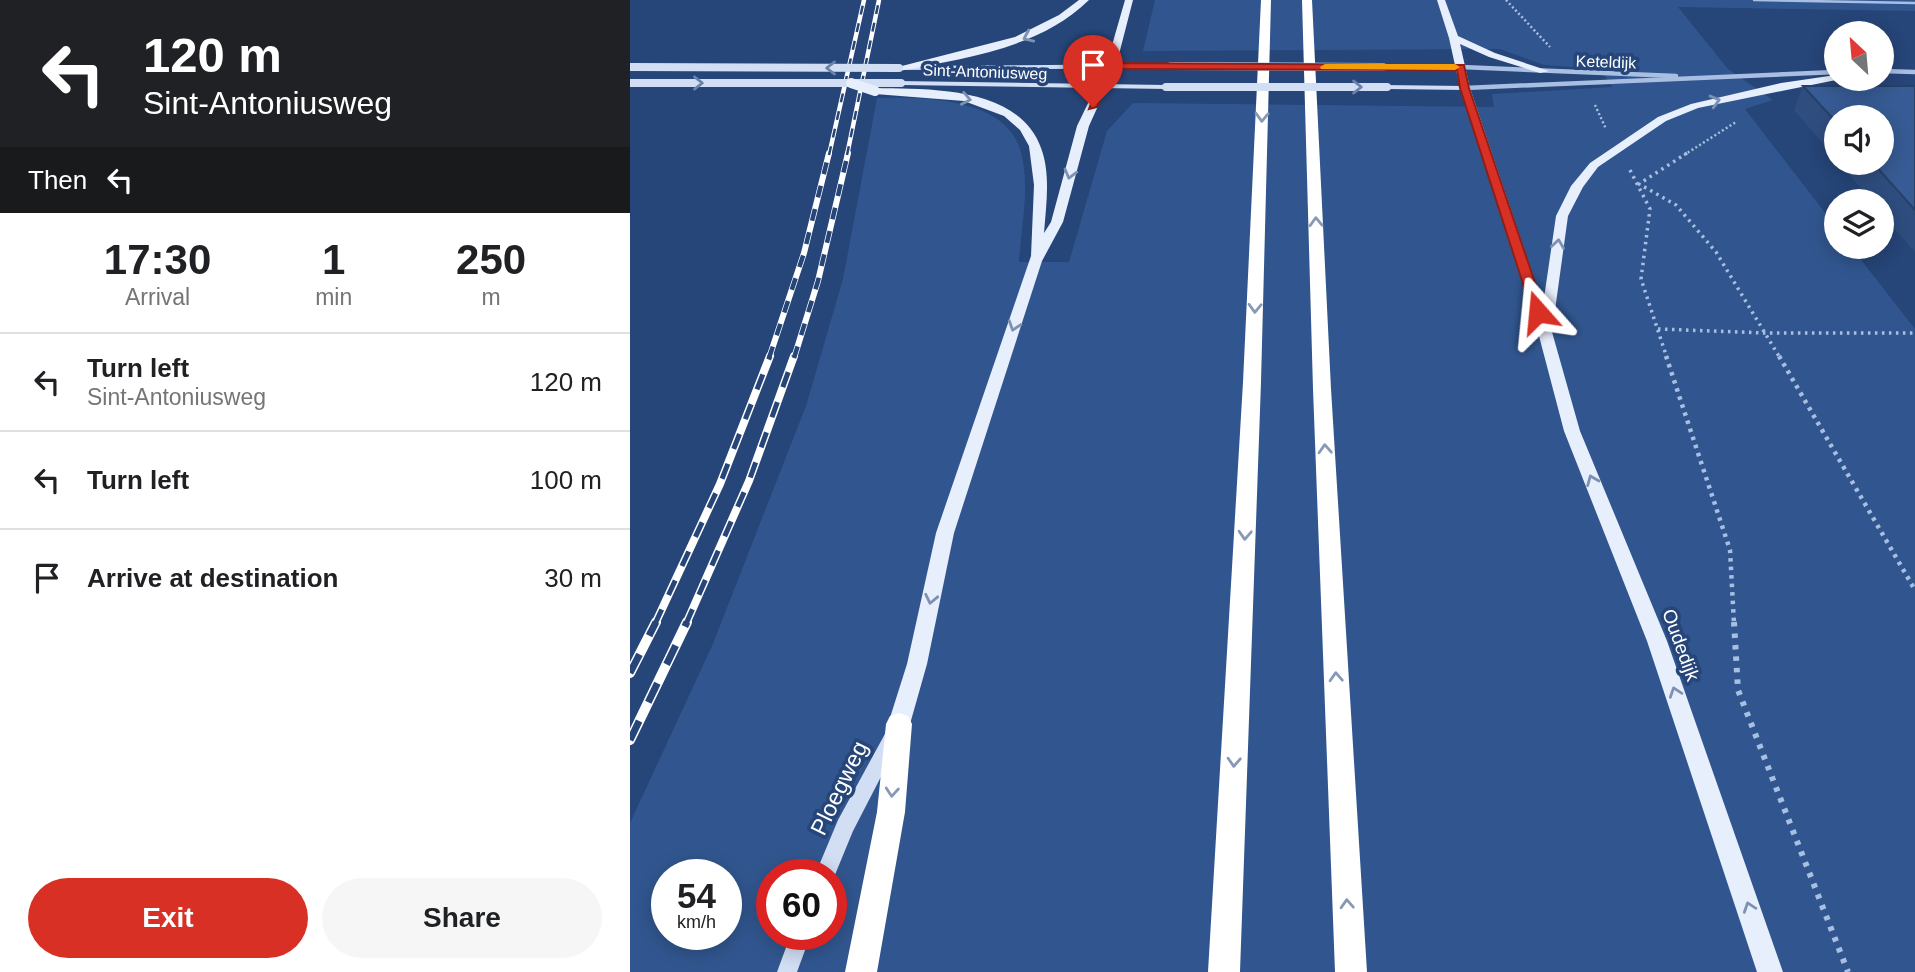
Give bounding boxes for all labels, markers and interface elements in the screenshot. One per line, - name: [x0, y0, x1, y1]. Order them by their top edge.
- north arrow: [1824, 21, 1894, 91]
- map controls: [1824, 21, 1894, 259]
- icon: left: [28, 28, 119, 119]
- text: 120 m: [143, 28, 282, 82]
- one-way arrow: [1023, 28, 1035, 42]
- pin: [1063, 35, 1123, 107]
- icon: arrive: [1074, 46, 1112, 84]
- street label: Keteldijk: [1575, 52, 1638, 72]
- one-way arrow: [825, 60, 836, 76]
- street label: Sint-Antoniusweg: [922, 61, 1048, 83]
- one-way arrow: [693, 75, 704, 91]
- one-way arrow: [1352, 79, 1363, 95]
- text: Sint-Antoniusweg: [143, 85, 392, 121]
- one-way arrow: [960, 90, 972, 105]
- one-way arrow: [1709, 95, 1721, 109]
- button: sound: [1824, 105, 1894, 175]
- one-way arrow: [1254, 112, 1269, 123]
- icon: left: [101, 161, 139, 199]
- text: Then: [28, 165, 87, 195]
- one-way arrow: [1064, 168, 1078, 180]
- button: layers: [1824, 189, 1894, 259]
- one-way arrow: [1308, 216, 1323, 227]
- text: 17:30: [104, 236, 211, 283]
- text: 1: [322, 236, 345, 283]
- text: 250: [456, 236, 526, 283]
- one-way arrow: [1550, 238, 1565, 250]
- position arrow: [1501, 275, 1575, 349]
- text: Arrival: [125, 284, 190, 310]
- text: min: [315, 284, 352, 310]
- text: m: [482, 284, 501, 310]
- one-way arrow: [1247, 302, 1262, 313]
- one-way arrow: [1008, 320, 1023, 332]
- text: Turn left: [87, 353, 189, 383]
- icon: left: [28, 363, 66, 401]
- text: 120 m: [530, 367, 602, 397]
- text: Sint-Antoniusweg: [87, 384, 266, 410]
- one-way arrow: [1318, 444, 1333, 455]
- icon: left: [28, 461, 66, 499]
- text: Turn left: [87, 465, 189, 495]
- text: 100 m: [530, 465, 602, 495]
- one-way arrow: [1586, 475, 1600, 487]
- one-way arrow: [1237, 530, 1252, 541]
- icon: arrive: [28, 559, 66, 597]
- text: Arrive at destination: [87, 563, 338, 593]
- text: 30 m: [544, 563, 602, 593]
- one-way arrow: [924, 593, 939, 605]
- street label: Oudedijk: [1658, 606, 1704, 684]
- one-way arrow: [1329, 671, 1344, 682]
- one-way arrow: [1669, 687, 1683, 699]
- street label: Ploegweg: [805, 737, 873, 839]
- one-way arrow: [1227, 757, 1242, 768]
- one-way arrow: [885, 786, 900, 798]
- speed limit sign: 60: [756, 859, 847, 950]
- text: 54: [677, 876, 716, 915]
- button: Exit: [28, 878, 308, 958]
- button: Share: [322, 878, 602, 958]
- one-way arrow: [1340, 898, 1355, 909]
- one-way arrow: [1743, 902, 1757, 914]
- text: km/h: [677, 912, 716, 932]

